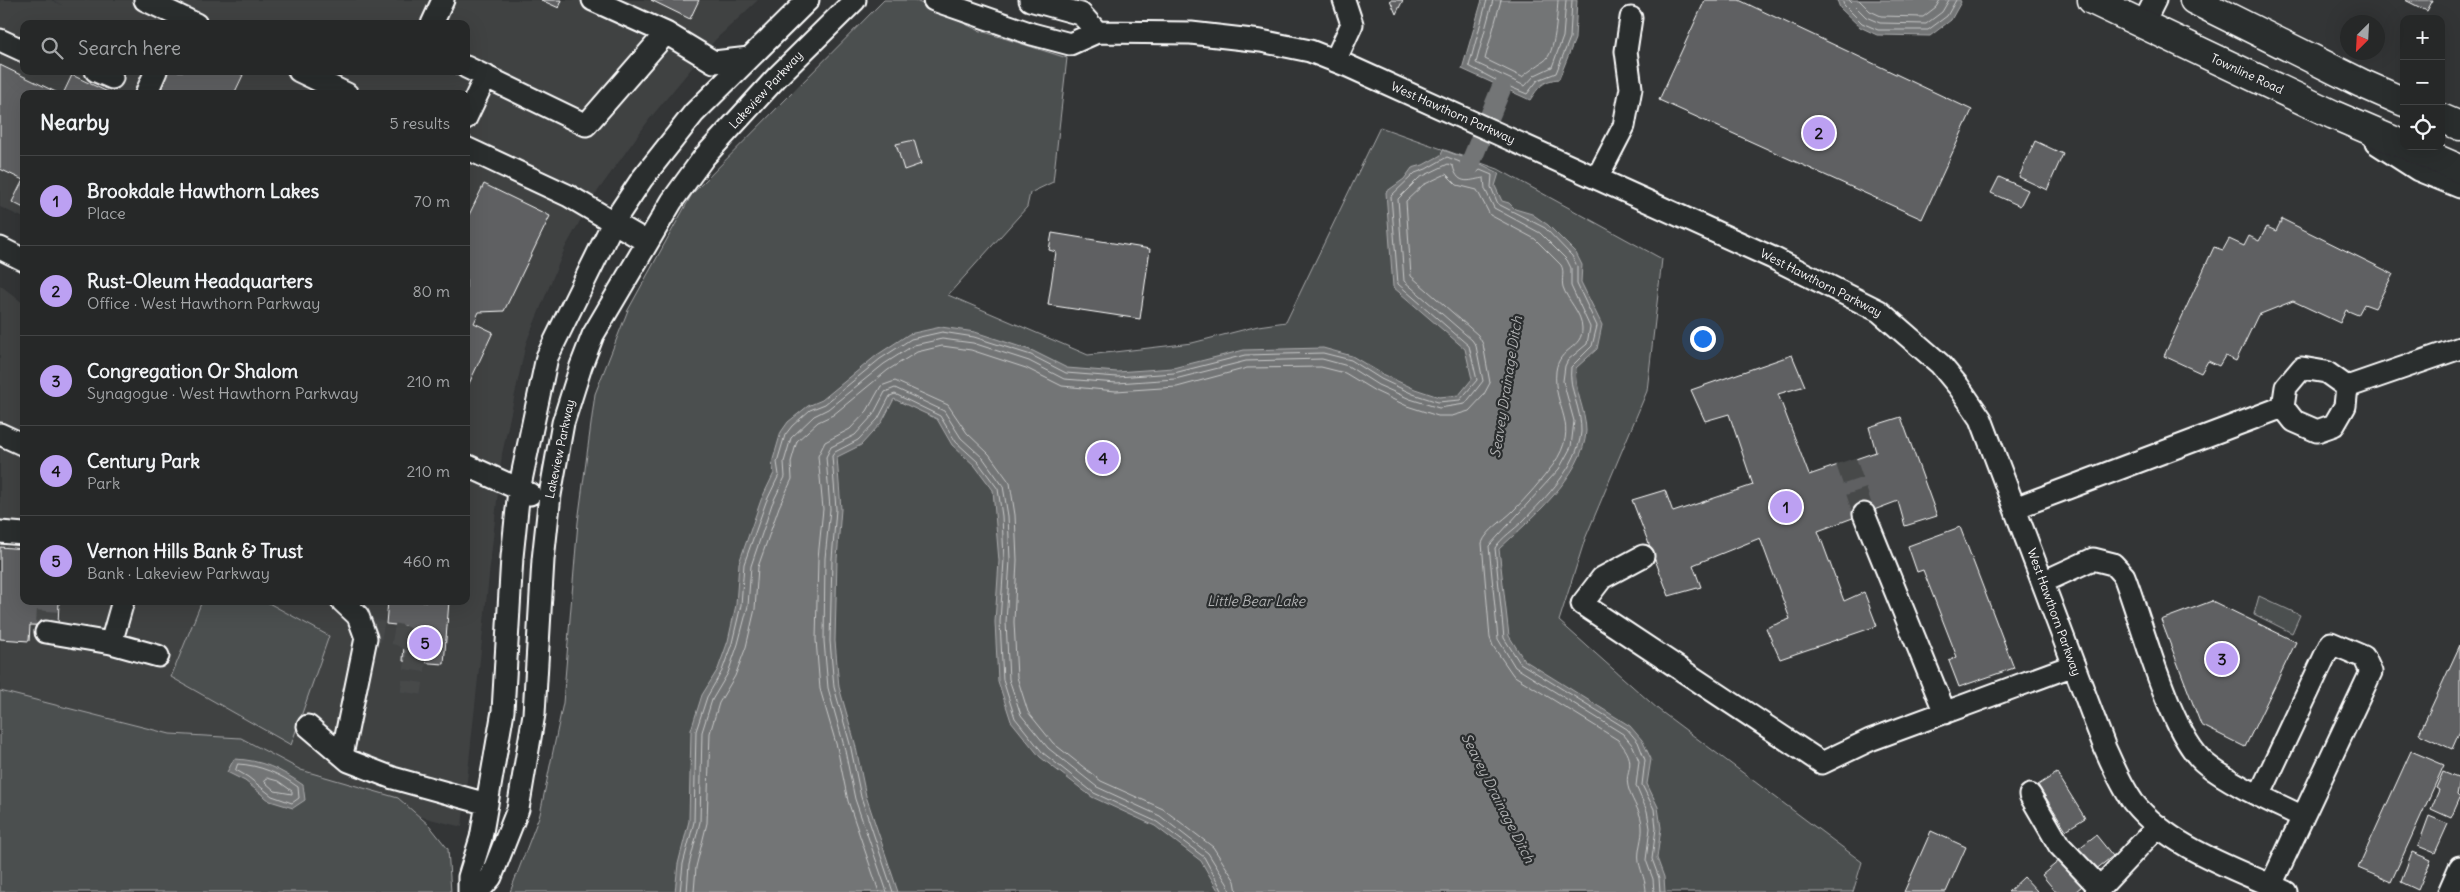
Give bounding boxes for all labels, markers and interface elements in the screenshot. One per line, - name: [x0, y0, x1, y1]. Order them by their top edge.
- north arrow: [2340, 15, 2385, 60]
- map controls: [2400, 15, 2445, 150]
- button: +: [2400, 15, 2445, 60]
- search box: [20, 20, 470, 75]
- icon: search: [38, 34, 66, 62]
- text: Search here: [78, 36, 181, 60]
- street label: Lakeview Parkway: [726, 48, 806, 132]
- street label: Townline Road: [2209, 50, 2286, 97]
- button: −: [2400, 60, 2445, 105]
- street label: West Hawthorn Parkway: [1389, 78, 1518, 147]
- button: locate: [2400, 105, 2445, 150]
- text: Nearby: [40, 109, 110, 136]
- text: 5 results: [389, 113, 450, 133]
- pin: 2: [1803, 114, 1835, 152]
- text: Brookdale Hawthorn Lakes: [87, 179, 319, 203]
- text: 1: [53, 191, 59, 211]
- text: 70 m: [414, 191, 450, 211]
- text: Place: [87, 203, 126, 223]
- street label: West Hawthorn Parkway: [1758, 245, 1885, 320]
- text: Rust-Oleum Headquarters: [87, 269, 313, 293]
- text: 2: [52, 281, 60, 301]
- text: 80 m: [412, 281, 450, 301]
- text: Office · West Hawthorn Parkway: [87, 293, 320, 313]
- water label: Seavey Drainage Ditch: [1486, 314, 1526, 459]
- your location: [1690, 326, 1716, 352]
- text: Congregation Or Shalom: [87, 359, 298, 383]
- text: 3: [51, 371, 61, 391]
- text: 210 m: [407, 371, 450, 391]
- text: Synagogue · West Hawthorn Parkway: [87, 383, 358, 403]
- street label: Lakeview Parkway: [542, 398, 577, 500]
- pin: 4: [1087, 439, 1119, 477]
- text: Century Park: [87, 449, 200, 473]
- text: 4: [51, 461, 61, 481]
- text: 210 m: [407, 461, 450, 481]
- text: Park: [87, 473, 120, 493]
- pin: 1: [1770, 488, 1802, 526]
- text: Vernon Hills Bank & Trust: [87, 539, 303, 563]
- street label: West Hawthorn Parkway: [2024, 546, 2085, 678]
- text: 5: [51, 551, 61, 571]
- text: 460 m: [403, 551, 450, 571]
- text: Bank · Lakeview Parkway: [87, 563, 270, 583]
- water label: Little Bear Lake: [1207, 592, 1306, 610]
- pin: 5: [409, 624, 441, 662]
- pin: 3: [2206, 640, 2238, 678]
- water label: Seavey Drainage Ditch: [1457, 730, 1539, 867]

